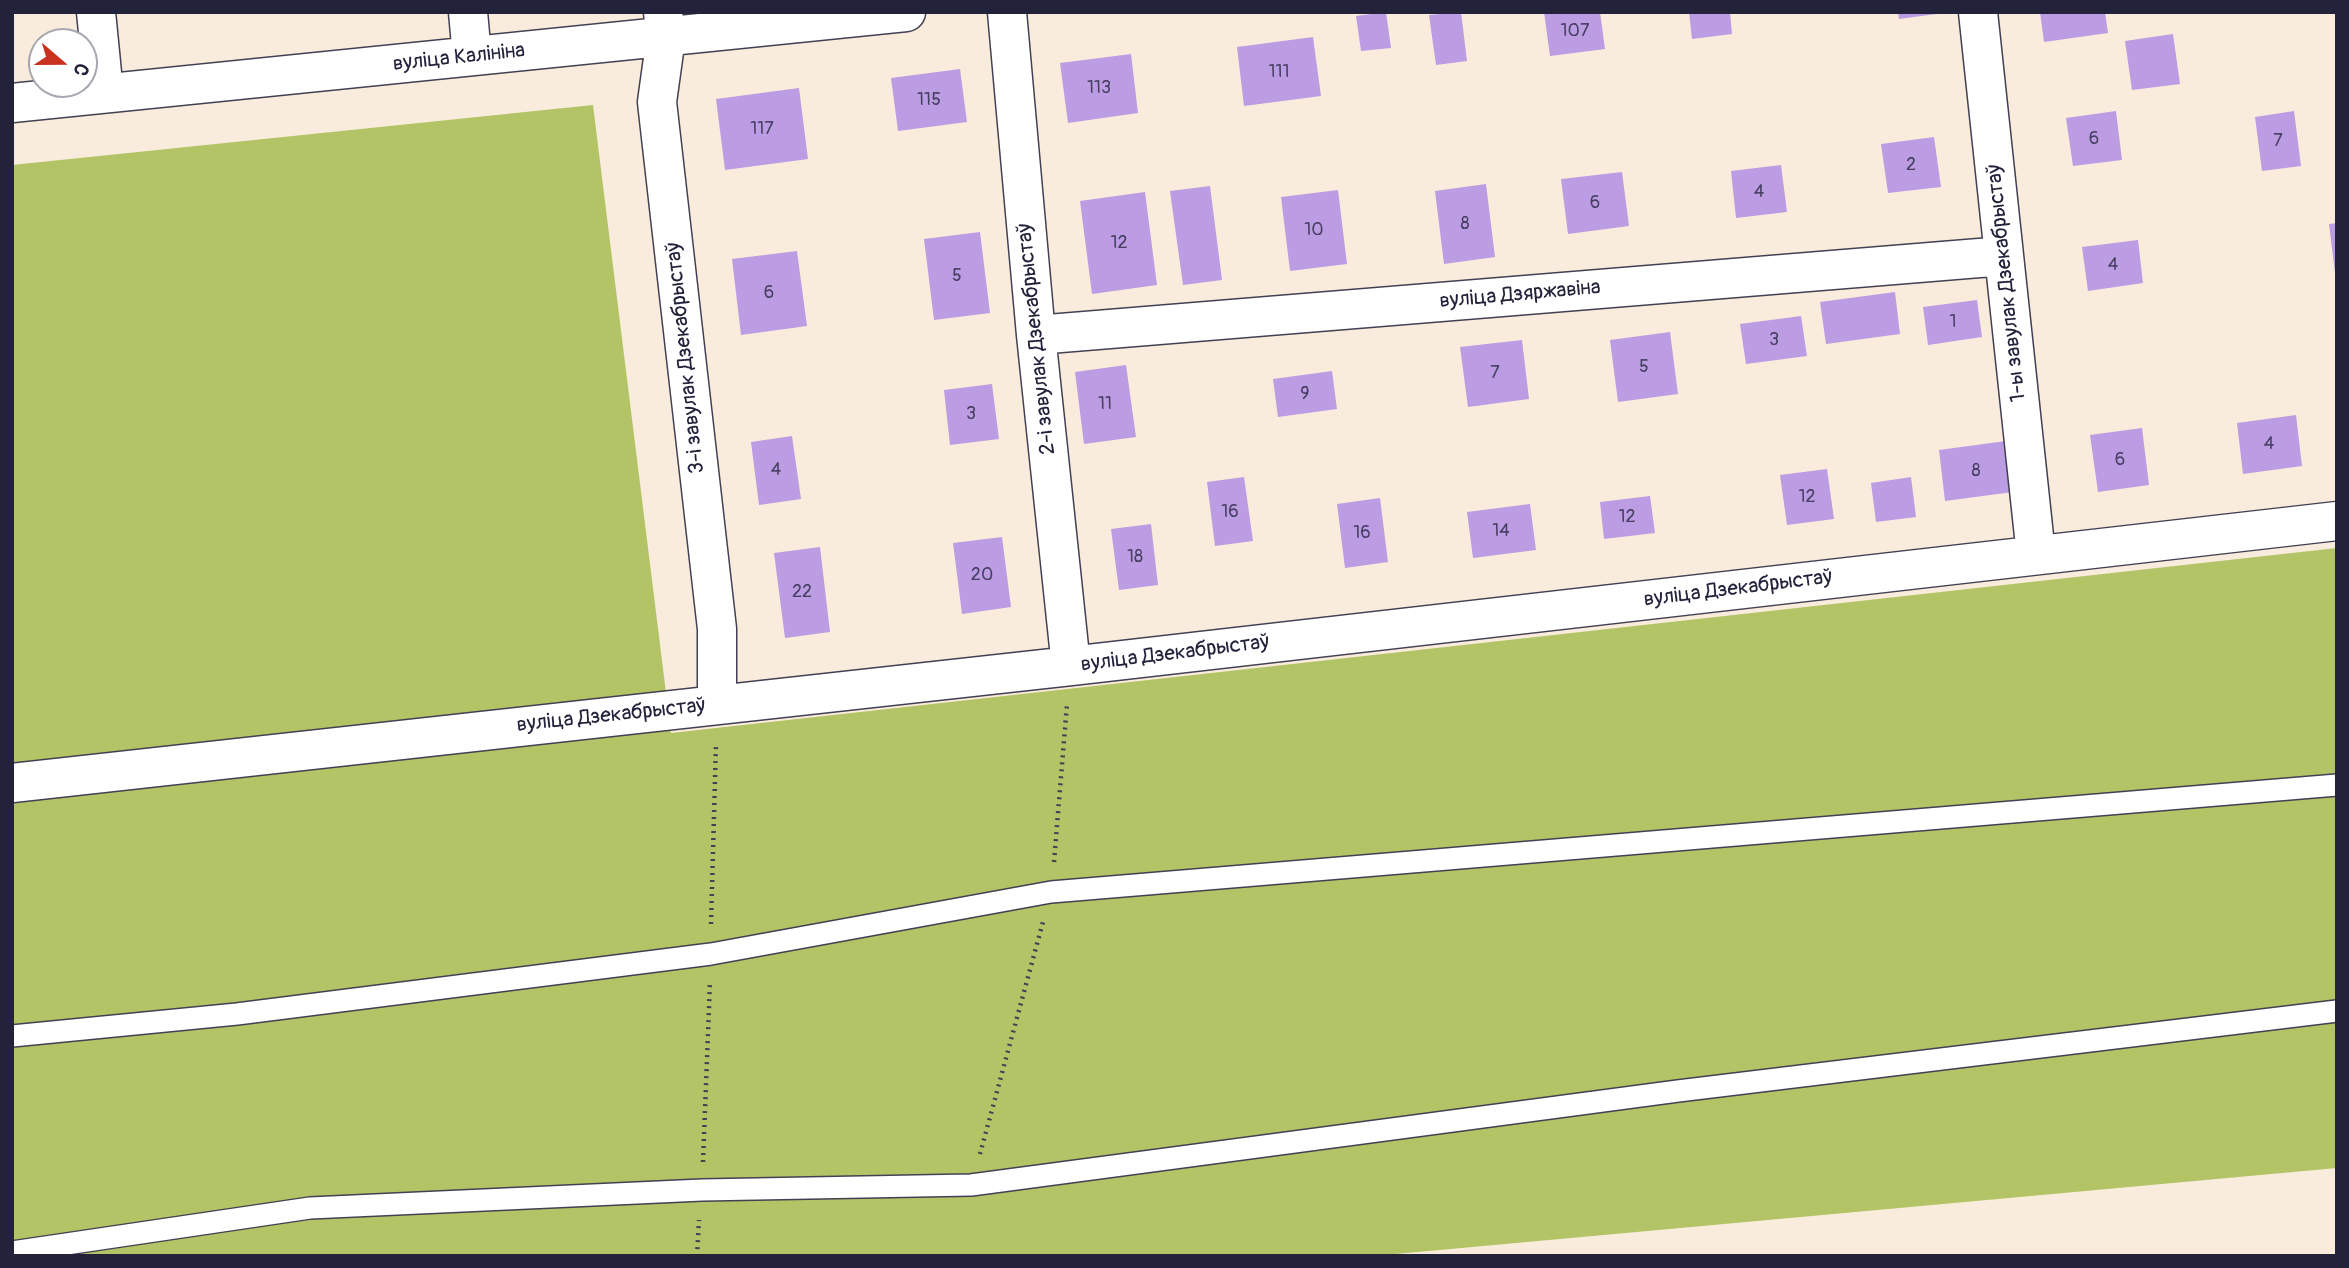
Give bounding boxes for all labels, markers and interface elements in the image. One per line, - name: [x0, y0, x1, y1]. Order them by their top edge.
- house number: 107: [1561, 20, 1589, 42]
- north arrow: [28, 28, 98, 98]
- street label: вуліца Калініна: [392, 39, 526, 77]
- text: С: [68, 60, 94, 79]
- house number: 111: [1268, 61, 1290, 83]
- house number: 113: [1087, 77, 1111, 99]
- house number: 115: [917, 89, 941, 111]
- house number: 117: [750, 118, 774, 140]
- house number: 6: [2089, 128, 2099, 150]
- house number: 7: [2273, 130, 2283, 152]
- house number: 2: [1906, 154, 1916, 176]
- street label: 1-ы завулак Дзекабрыстаў: [1982, 163, 2032, 403]
- house number: 4: [1754, 181, 1764, 203]
- house number: 6: [1590, 192, 1600, 214]
- house number: 8: [1460, 213, 1470, 235]
- house number: 10: [1304, 219, 1324, 241]
- street label: 2-і завулак Дзекабрыстаў: [1012, 222, 1062, 456]
- house number: 12: [1110, 232, 1128, 254]
- street label: 3-і завулак Дзекабрыстаў: [661, 241, 711, 475]
- house number: 4: [2108, 254, 2118, 276]
- house number: 5: [952, 265, 962, 287]
- street label: вуліца Дзяржавіна: [1438, 275, 1602, 315]
- house number: 6: [764, 282, 774, 304]
- house number: 1: [1949, 311, 1957, 333]
- house number: 3: [1769, 329, 1779, 351]
- house number: 5: [1639, 356, 1649, 378]
- house number: 7: [1490, 362, 1500, 384]
- house number: 9: [1300, 383, 1310, 405]
- house number: 11: [1098, 393, 1112, 415]
- house number: 3: [966, 403, 976, 425]
- house number: 4: [2264, 433, 2274, 455]
- house number: 6: [2115, 449, 2125, 471]
- house number: 4: [771, 459, 781, 481]
- house number: 8: [1971, 460, 1981, 482]
- house number: 12: [1798, 486, 1816, 508]
- house number: 16: [1221, 501, 1239, 523]
- house number: 12: [1618, 506, 1636, 528]
- house number: 14: [1492, 520, 1510, 542]
- house number: 16: [1353, 522, 1371, 544]
- house number: 18: [1127, 546, 1143, 568]
- house number: 20: [971, 564, 993, 586]
- street label: вуліца Дзекабрыстаў: [1642, 565, 1834, 613]
- house number: 22: [792, 581, 812, 603]
- street label: вуліца Дзекабрыстаў: [1079, 630, 1271, 678]
- street label: вуліца Дзекабрыстаў: [515, 694, 707, 738]

